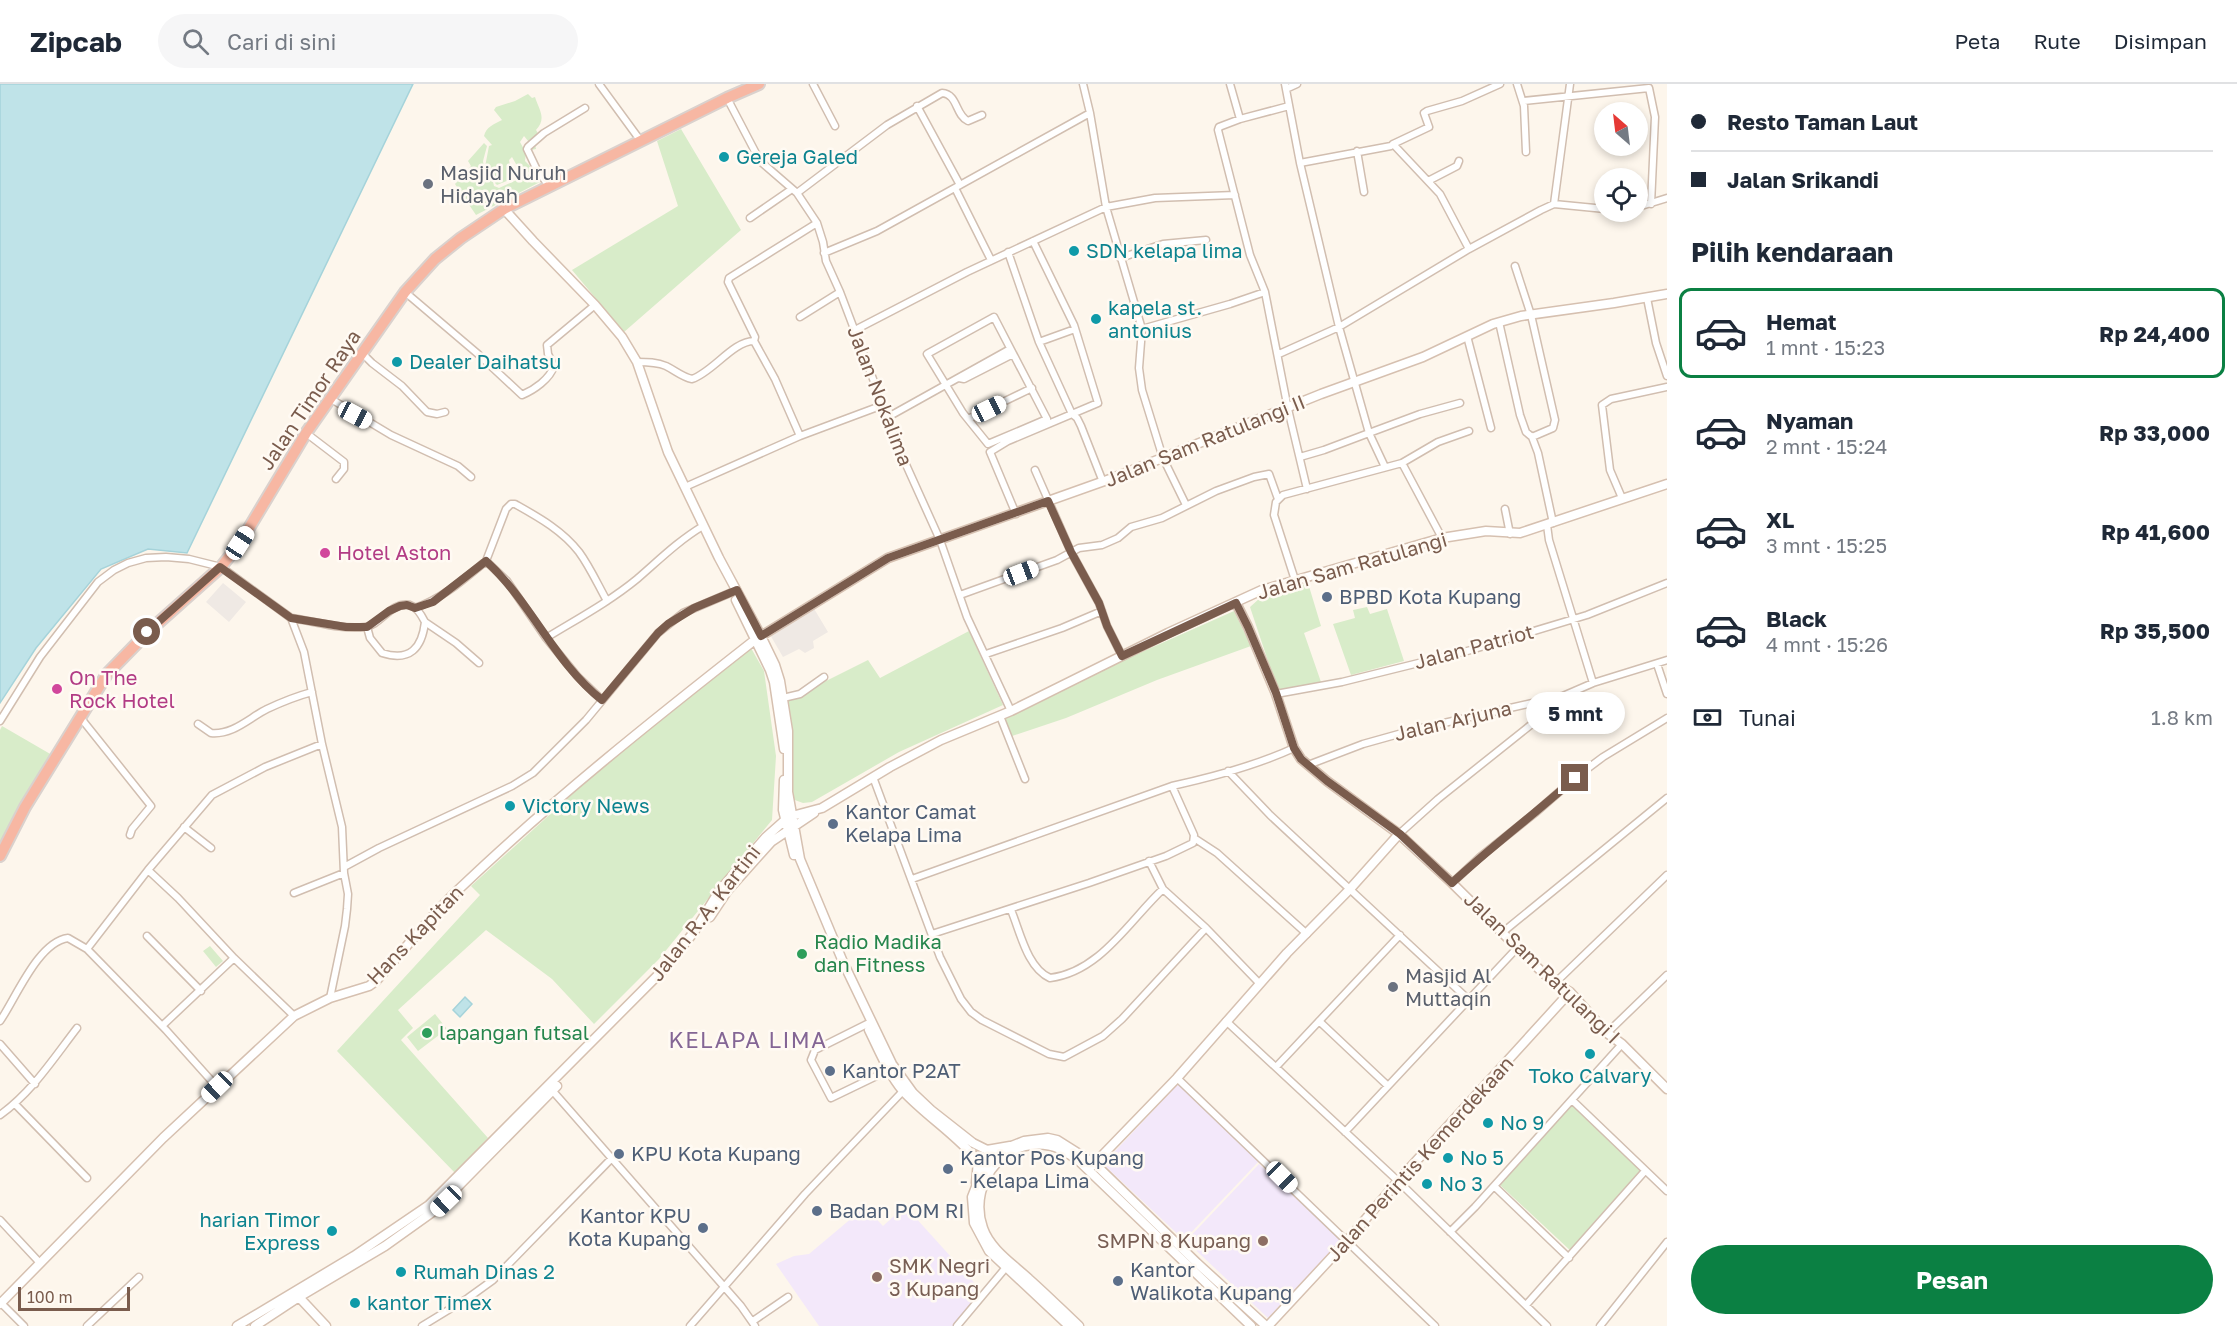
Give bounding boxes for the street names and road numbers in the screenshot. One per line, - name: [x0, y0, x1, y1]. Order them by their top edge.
- street label: Jalan Nokalima: [843, 322, 919, 469]
- street label: Jalan Timor Raya: [253, 325, 365, 474]
- street label: Jalan Sam Ratulangi II: [1101, 389, 1308, 491]
- street label: Jalan Sam Ratulangi: [1254, 526, 1449, 604]
- street label: Jalan Patriot: [1411, 619, 1536, 673]
- street label: Jalan Arjuna: [1392, 695, 1514, 745]
- street label: Jalan R.A. Kartini: [644, 840, 765, 985]
- street label: Hans Kapitan: [361, 880, 468, 989]
- street label: Jalan Sam Ratulangi I: [1460, 886, 1626, 1048]
- street label: Jalan Perintis Kemerdekaan: [1321, 1051, 1518, 1266]

